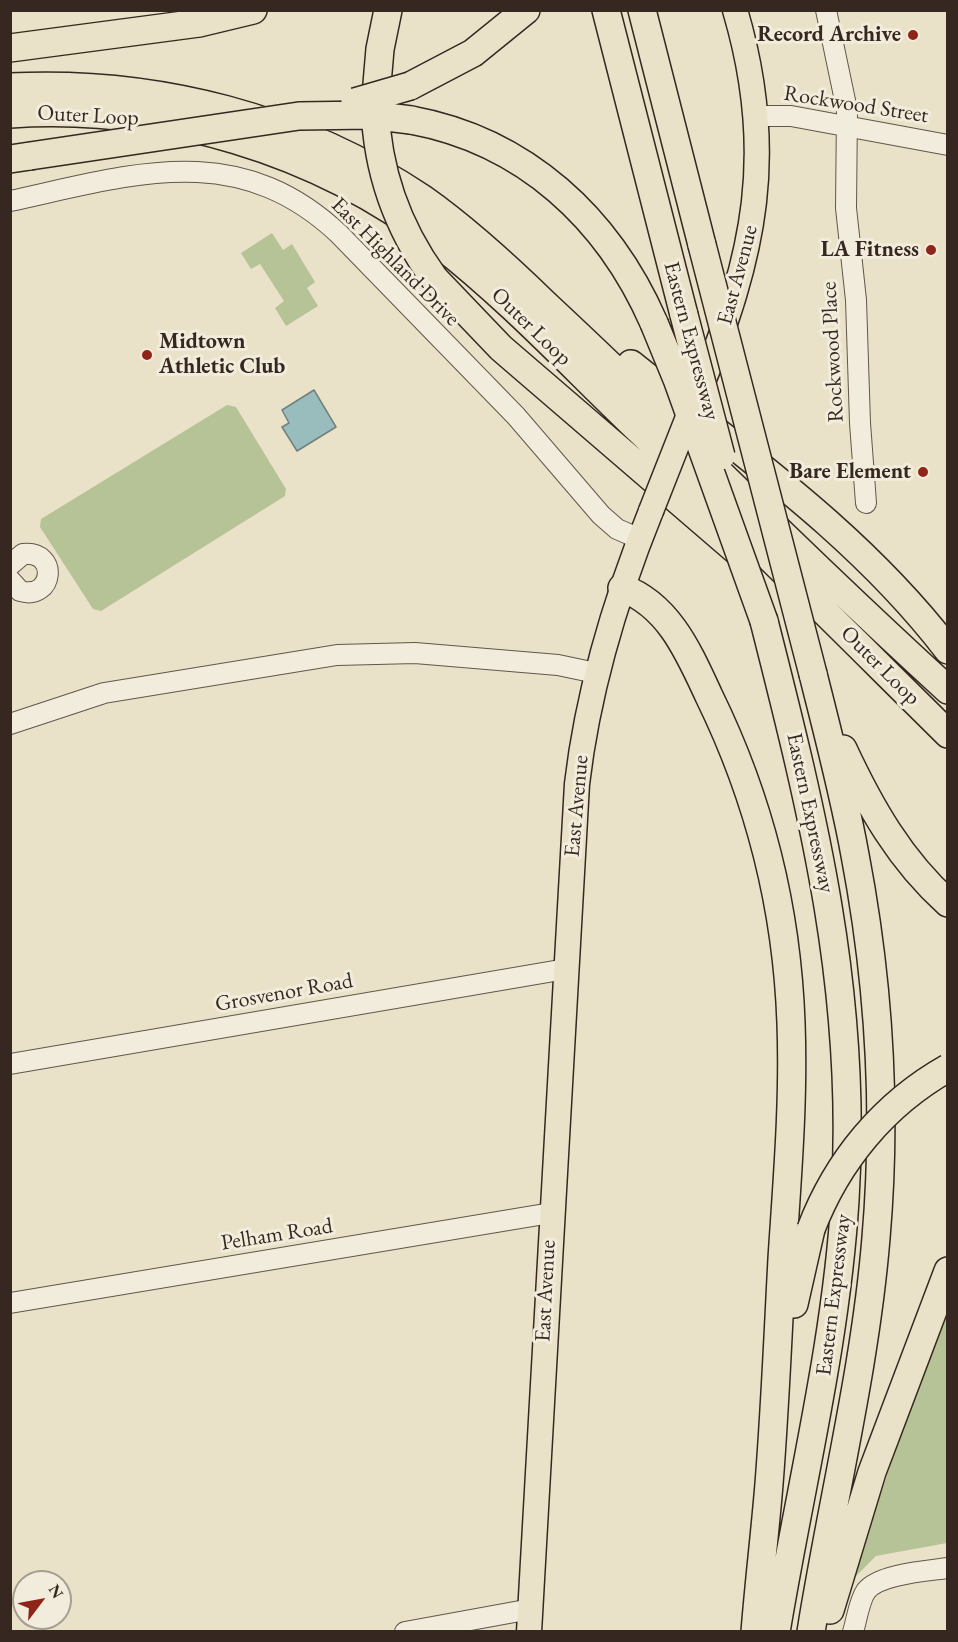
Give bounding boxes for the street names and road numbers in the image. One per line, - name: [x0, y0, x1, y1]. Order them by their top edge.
- street label: Rockwood Street: [782, 81, 930, 129]
- street label: Outer Loop: [37, 100, 139, 132]
- street label: East Highland Drive: [325, 192, 465, 332]
- street label: East Avenue: [712, 222, 764, 328]
- street label: Eastern Expressway: [657, 259, 725, 423]
- street label: Rockwood Place: [816, 281, 850, 423]
- street label: Outer Loop: [485, 282, 577, 372]
- street label: Outer Loop: [835, 621, 925, 711]
- street label: Eastern Expressway: [780, 731, 840, 895]
- street label: East Avenue: [559, 754, 595, 858]
- street label: Grosvenor Road: [213, 968, 355, 1018]
- street label: Pelham Road: [219, 1213, 335, 1257]
- street label: Eastern Expressway: [811, 1213, 857, 1377]
- street label: East Avenue: [530, 1239, 562, 1343]

